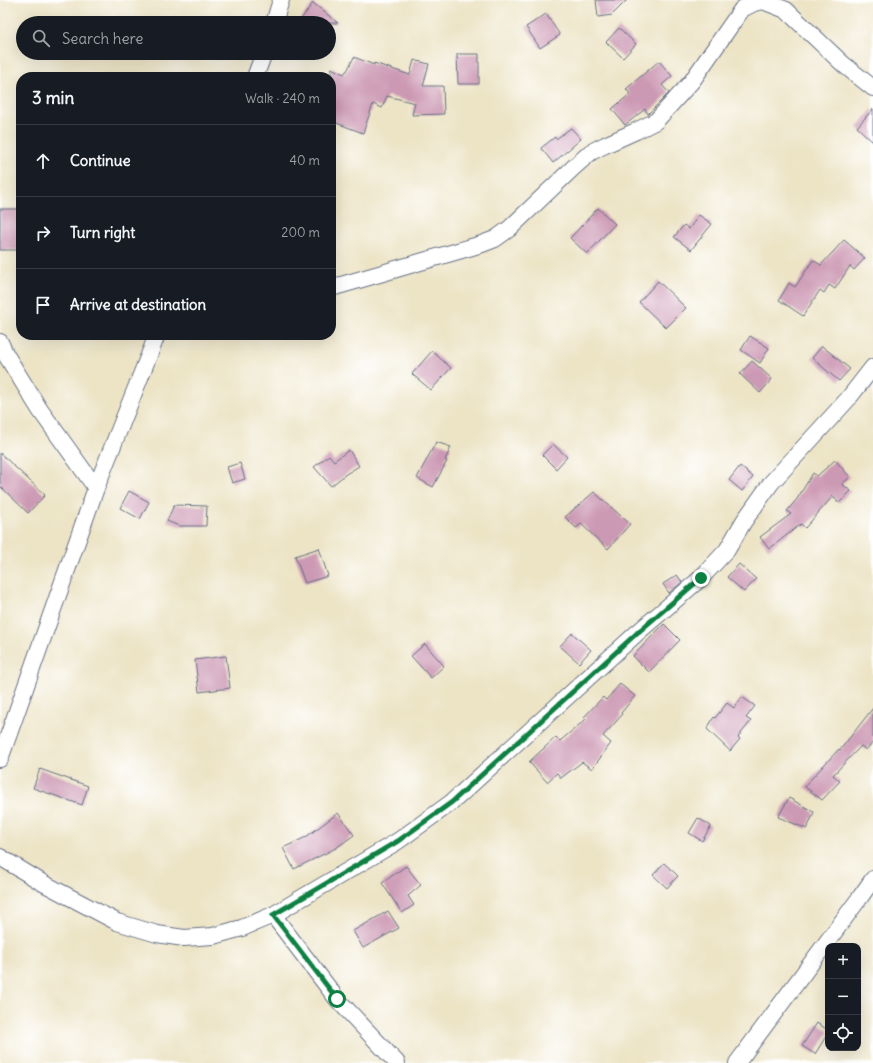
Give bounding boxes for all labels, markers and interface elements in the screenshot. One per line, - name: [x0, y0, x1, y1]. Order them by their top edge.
- search box: [16, 16, 336, 60]
- icon: search: [30, 27, 52, 49]
- text: Search here: [62, 29, 143, 48]
- text: 3 min: [32, 87, 74, 109]
- text: Walk · 240 m: [245, 90, 320, 107]
- icon: ahead: [32, 150, 54, 172]
- text: Continue: [70, 151, 131, 170]
- text: 40 m: [289, 152, 320, 169]
- icon: right: [32, 222, 54, 244]
- text: Turn right: [70, 223, 135, 242]
- text: 200 m: [281, 224, 320, 241]
- icon: arrive: [32, 294, 54, 316]
- text: Arrive at destination: [70, 295, 206, 314]
- route end: [692, 569, 710, 587]
- map controls: [825, 943, 861, 1051]
- button: +: [825, 943, 861, 979]
- button: −: [825, 979, 861, 1015]
- route start: [328, 990, 346, 1008]
- button: locate: [825, 1015, 861, 1051]

